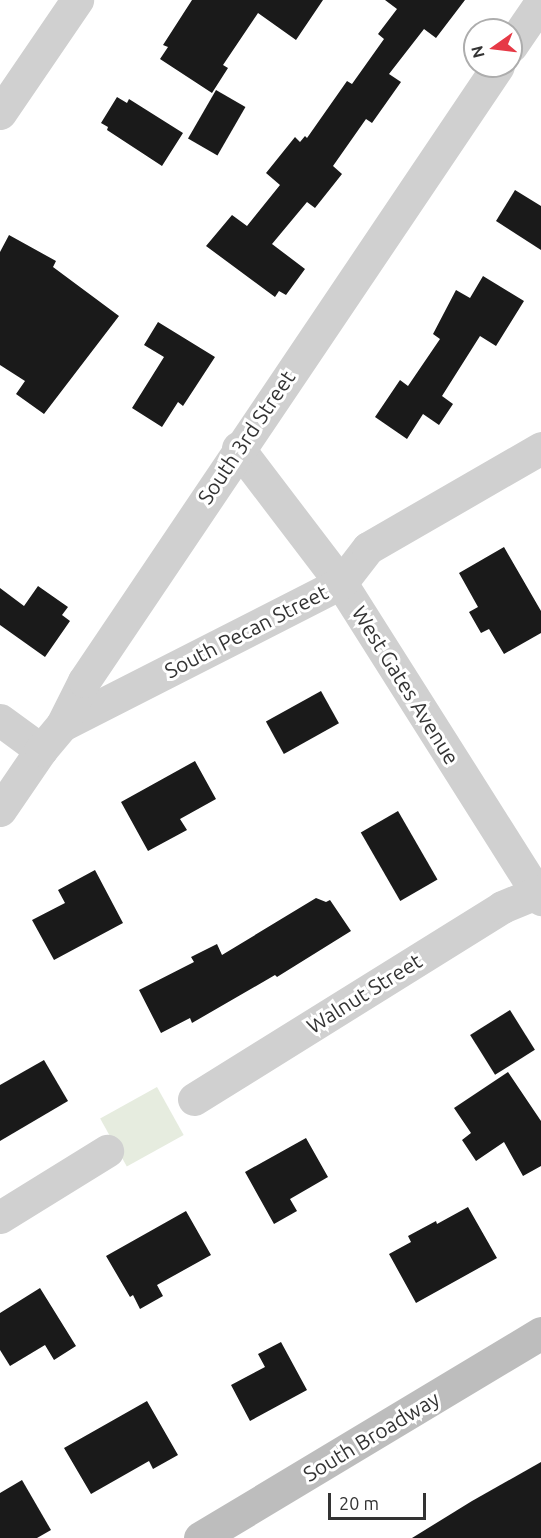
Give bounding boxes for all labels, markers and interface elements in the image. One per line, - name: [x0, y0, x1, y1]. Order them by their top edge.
- north arrow: [463, 18, 523, 78]
- text: N: [467, 44, 488, 60]
- street label: South 3rd Street: [192, 365, 300, 509]
- street label: South Pecan Street: [160, 579, 332, 683]
- street label: West Gates Avenue: [347, 601, 465, 769]
- street label: Walnut Street: [302, 948, 426, 1038]
- street label: South Broadway: [298, 1386, 444, 1486]
- scale bar: [331, 1481, 428, 1519]
- text: 20 m: [339, 1493, 379, 1513]

